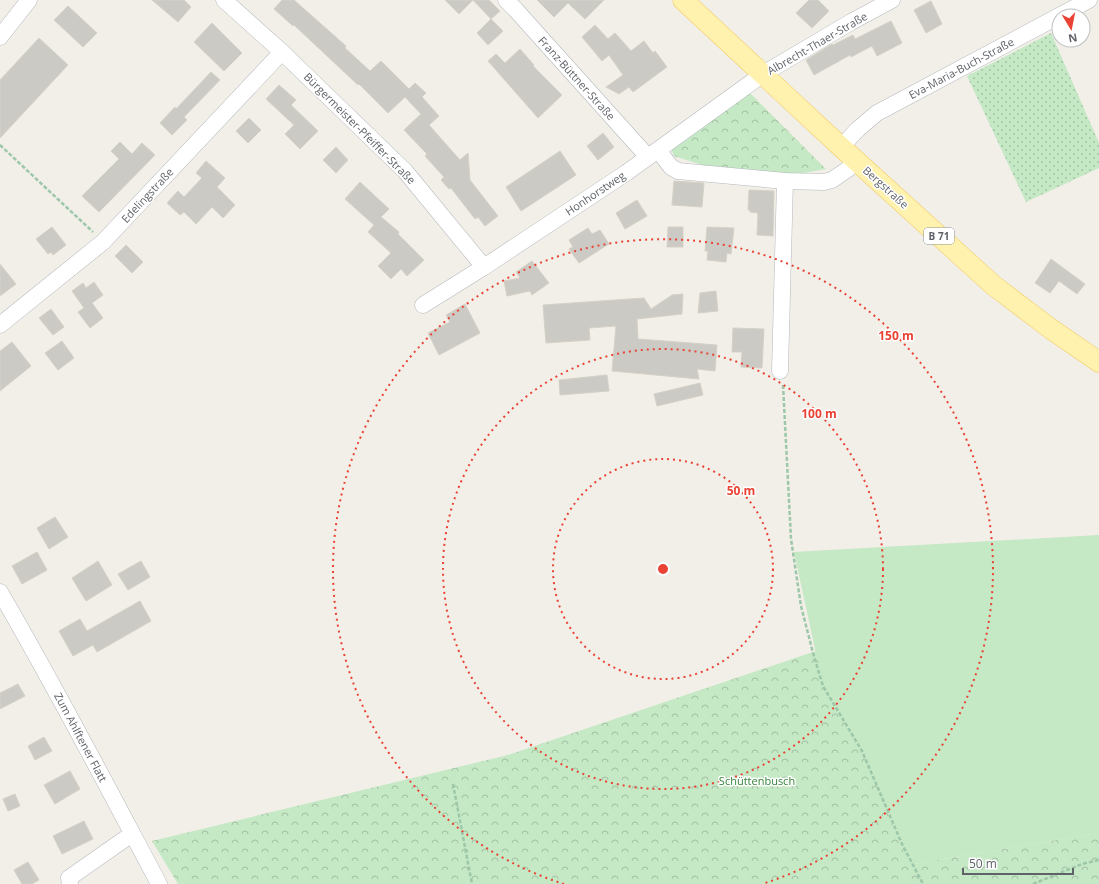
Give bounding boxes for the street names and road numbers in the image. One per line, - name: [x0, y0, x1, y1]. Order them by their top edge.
- street label: Albrecht-Thaer-Straße: [764, 8, 870, 78]
- street label: Franz-Büttner-Straße: [535, 33, 619, 123]
- street label: Eva-Maria-Buch-Straße: [906, 34, 1016, 102]
- street label: Bürgermeister-Pfeiffer-Straße: [301, 69, 419, 187]
- street label: Bergstraße: [860, 163, 912, 211]
- street label: Edelingstraße: [118, 164, 176, 226]
- street label: Honhorstweg: [562, 167, 628, 219]
- road number: B 71: [924, 228, 954, 244]
- street label: Zum Ahlftener Flatt: [51, 690, 111, 784]

